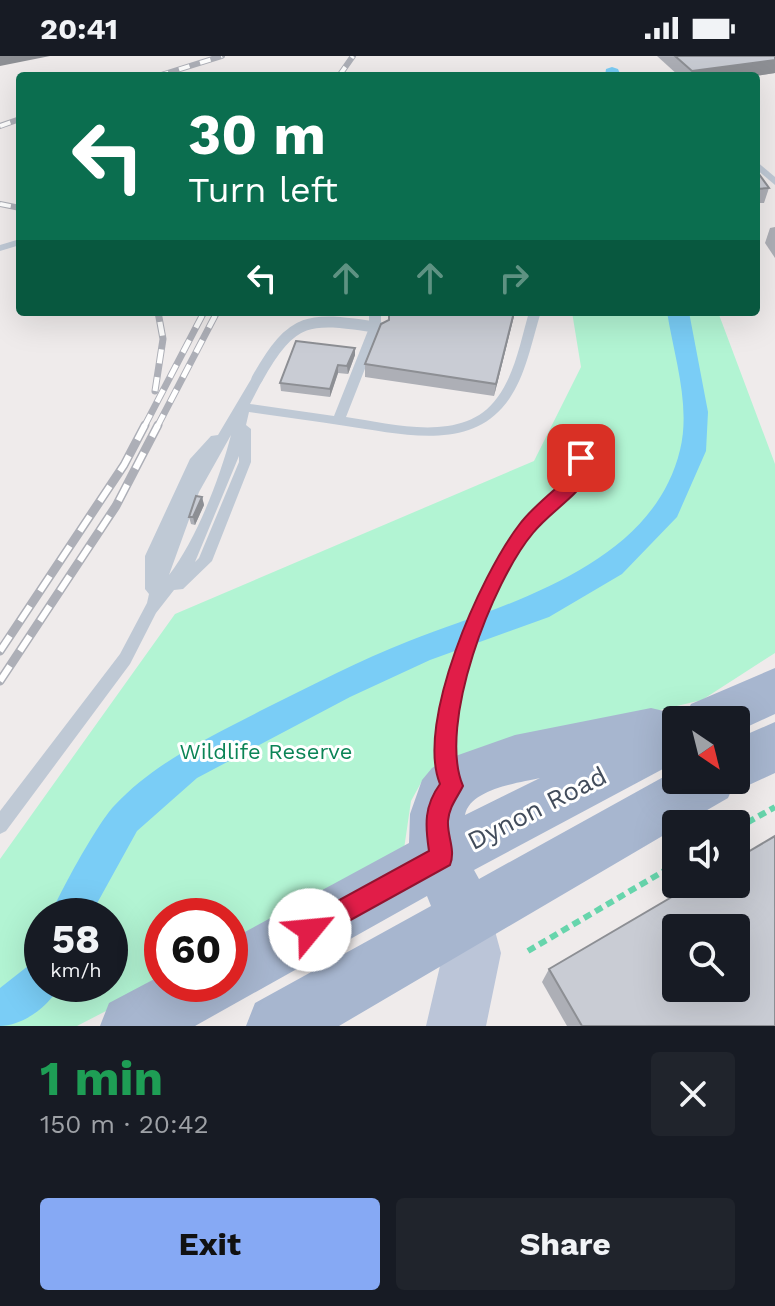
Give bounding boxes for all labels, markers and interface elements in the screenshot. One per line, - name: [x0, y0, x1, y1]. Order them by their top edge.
- text: 20:41: [40, 11, 118, 46]
- text: 30 m: [188, 102, 326, 168]
- icon: left: [56, 104, 160, 208]
- text: Turn left: [188, 169, 338, 211]
- icon: left: [240, 256, 284, 300]
- icon: ahead: [324, 256, 368, 300]
- icon: ahead: [408, 256, 452, 300]
- icon: right: [492, 256, 536, 300]
- pin: [547, 424, 615, 492]
- icon: arrive: [559, 436, 603, 480]
- north arrow: [662, 706, 750, 794]
- map controls: [662, 706, 750, 1002]
- park label: Wildlife Reserve: [180, 739, 353, 764]
- street label: Dynon Road: [462, 760, 612, 856]
- button: sound: [662, 810, 750, 898]
- position arrow: [268, 888, 352, 972]
- speed limit sign: 60: [144, 898, 248, 1002]
- button: search: [662, 914, 750, 1002]
- text: 58: [52, 916, 100, 963]
- text: km/h: [50, 958, 102, 982]
- text: 1 min: [40, 1050, 163, 1107]
- button: close: [651, 1052, 735, 1136]
- text: 150 m · 20:42: [40, 1109, 209, 1139]
- button: Exit: [40, 1198, 380, 1290]
- button: Share: [396, 1198, 735, 1290]

